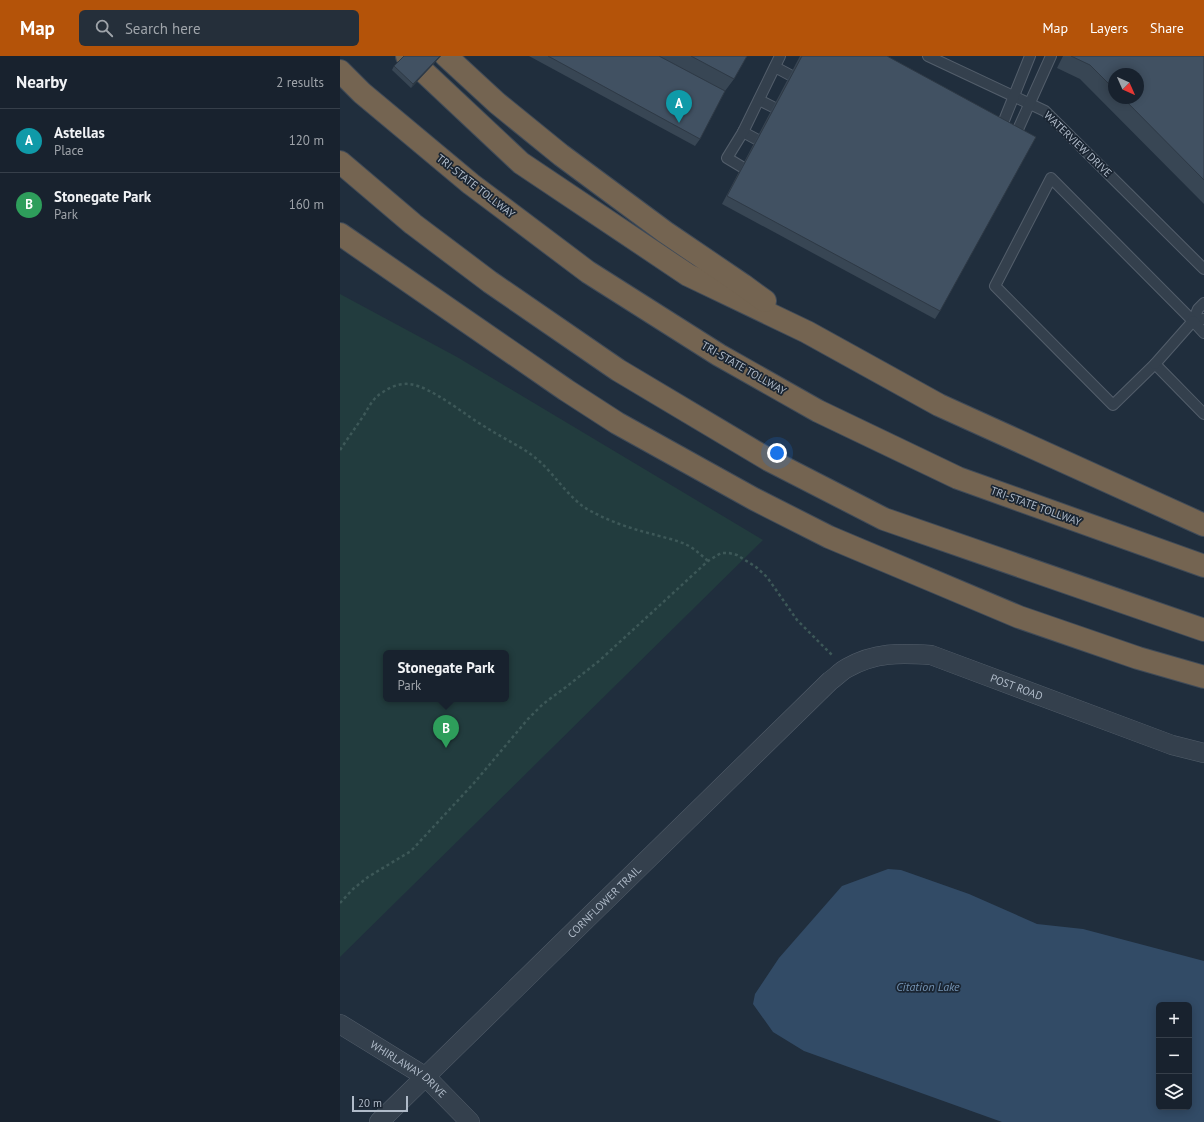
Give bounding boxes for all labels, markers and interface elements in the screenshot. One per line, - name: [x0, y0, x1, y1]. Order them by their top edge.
- search box: [79, 10, 359, 46]
- text: Map: [20, 16, 55, 40]
- icon: search: [93, 17, 115, 39]
- text: Search here: [125, 19, 201, 38]
- text: Map: [1042, 19, 1068, 37]
- text: Layers: [1090, 19, 1128, 37]
- text: Share: [1150, 19, 1184, 37]
- north arrow: [1108, 68, 1144, 104]
- text: Nearby: [16, 71, 67, 93]
- text: 2 results: [276, 74, 324, 91]
- pin: A: [666, 90, 692, 123]
- street label: WATERVIEW DRIVE: [1041, 108, 1115, 180]
- text: Astellas: [54, 123, 105, 142]
- text: A: [25, 132, 33, 149]
- text: 120 m: [289, 132, 324, 149]
- text: Place: [54, 142, 84, 159]
- street label: TRI-STATE TOLLWAY: [434, 151, 519, 221]
- text: Stonegate Park: [54, 187, 151, 206]
- text: B: [25, 196, 33, 213]
- text: 160 m: [289, 196, 324, 213]
- text: Park: [54, 206, 78, 223]
- street label: TRI-STATE TOLLWAY: [699, 338, 790, 398]
- your location: [767, 443, 787, 463]
- street label: TRI-STATE TOLLWAY: [989, 483, 1084, 529]
- popup: [383, 650, 509, 702]
- text: Stonegate Park: [397, 658, 495, 677]
- street label: POST ROAD: [988, 671, 1045, 703]
- text: Park: [397, 677, 421, 694]
- pin: B: [433, 715, 459, 748]
- street label: CORNFLOWER TRAIL: [565, 863, 644, 941]
- water label: Citation Lake: [896, 979, 960, 994]
- map controls: [1156, 1002, 1192, 1110]
- button: +: [1156, 1002, 1192, 1038]
- street label: WHIRLAWAY DRIVE: [368, 1037, 449, 1101]
- button: −: [1156, 1038, 1192, 1074]
- button: layers: [1156, 1074, 1192, 1110]
- scale bar: [352, 1094, 408, 1113]
- text: 20 m: [358, 1096, 382, 1110]

